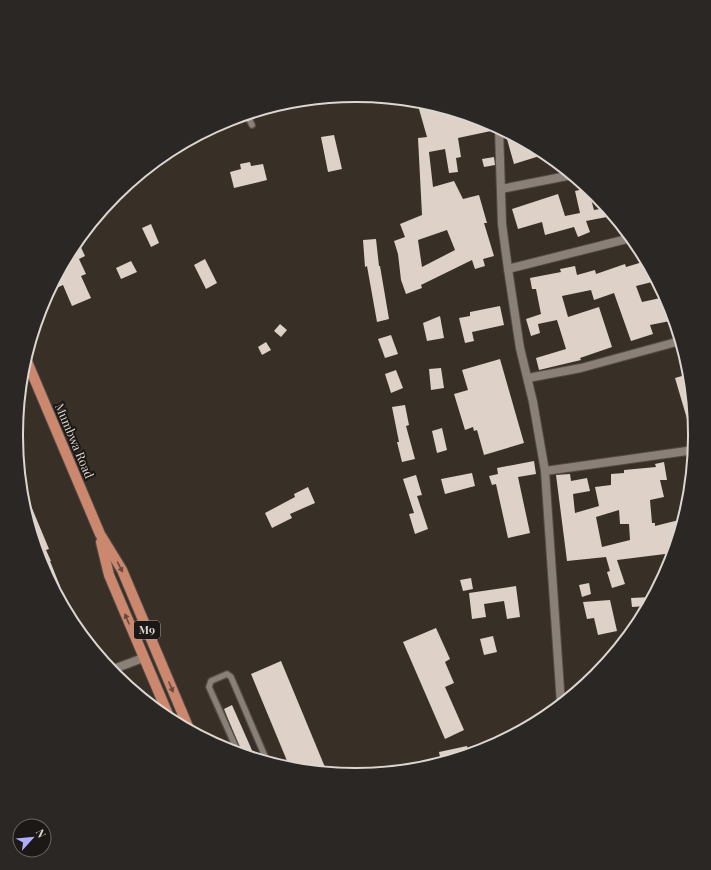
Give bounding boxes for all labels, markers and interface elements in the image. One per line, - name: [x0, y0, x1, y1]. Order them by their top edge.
- street label: Mumbwa Road: [52, 401, 98, 481]
- one-way arrow: [117, 562, 123, 573]
- one-way arrow: [124, 613, 130, 624]
- road number: M9: [134, 621, 160, 639]
- one-way arrow: [169, 681, 175, 693]
- north arrow: [12, 818, 52, 858]
- text: N: [33, 826, 50, 840]

